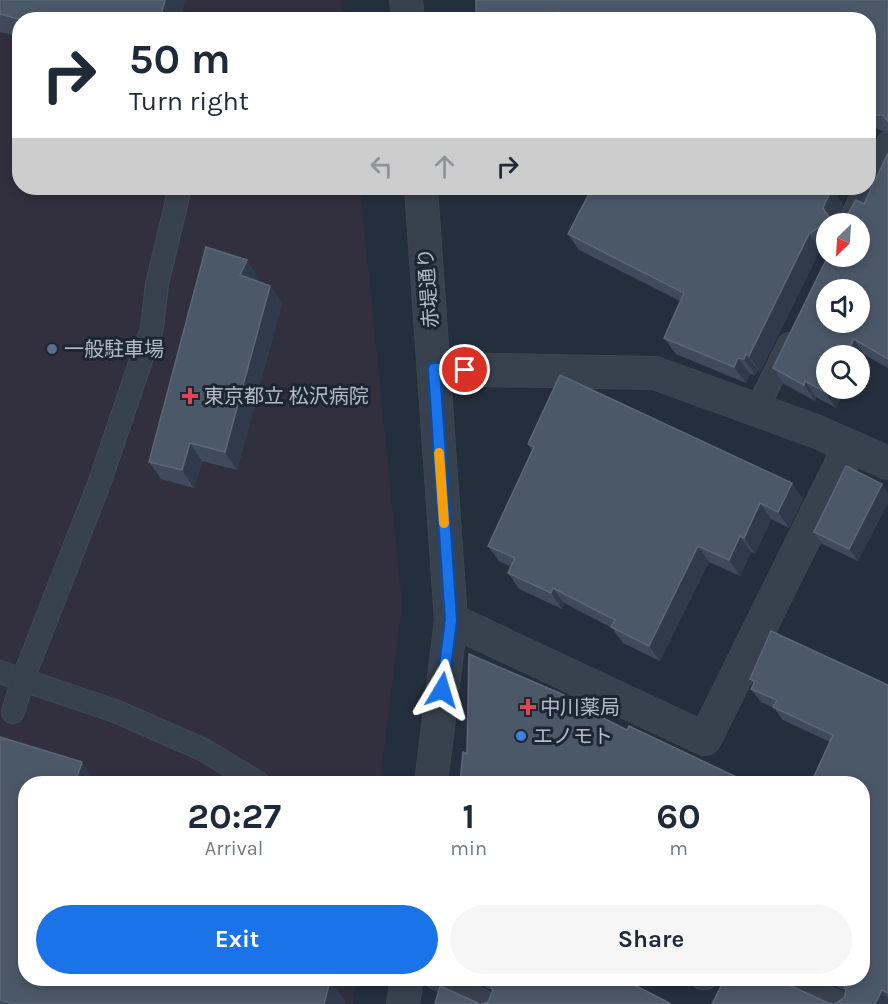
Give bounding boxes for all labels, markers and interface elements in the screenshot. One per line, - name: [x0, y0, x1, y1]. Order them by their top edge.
- text: 50 m: [129, 34, 231, 84]
- icon: right: [30, 36, 108, 114]
- text: Turn right: [129, 85, 249, 117]
- icon: left: [365, 150, 398, 183]
- icon: ahead: [428, 150, 461, 183]
- icon: right: [491, 150, 524, 183]
- north arrow: [816, 213, 870, 267]
- map controls: [816, 213, 870, 399]
- street label: 赤堤通り: [414, 247, 443, 329]
- button: sound: [816, 279, 870, 333]
- place label: 一般駐車場: [64, 338, 164, 361]
- marker: 一般駐車場: [45, 342, 59, 356]
- pin: [439, 344, 490, 395]
- button: search: [816, 345, 870, 399]
- icon: arrive: [448, 353, 481, 386]
- place label: 東京都立 松沢病院: [204, 385, 369, 408]
- marker: 東京都立 松沢病院: [181, 387, 199, 405]
- position arrow: [410, 658, 474, 722]
- place label: 中川薬局: [540, 696, 620, 719]
- marker: 中川薬局: [521, 700, 535, 714]
- place label: エノモト: [533, 725, 613, 748]
- marker: エノモト: [514, 729, 528, 743]
- text: 20:27: [187, 795, 281, 837]
- text: 1: [462, 795, 475, 837]
- text: 60: [656, 795, 701, 837]
- text: Arrival: [205, 837, 263, 860]
- text: min: [450, 837, 487, 860]
- text: m: [669, 837, 688, 860]
- button: Exit: [36, 905, 438, 974]
- button: Share: [450, 905, 852, 974]

